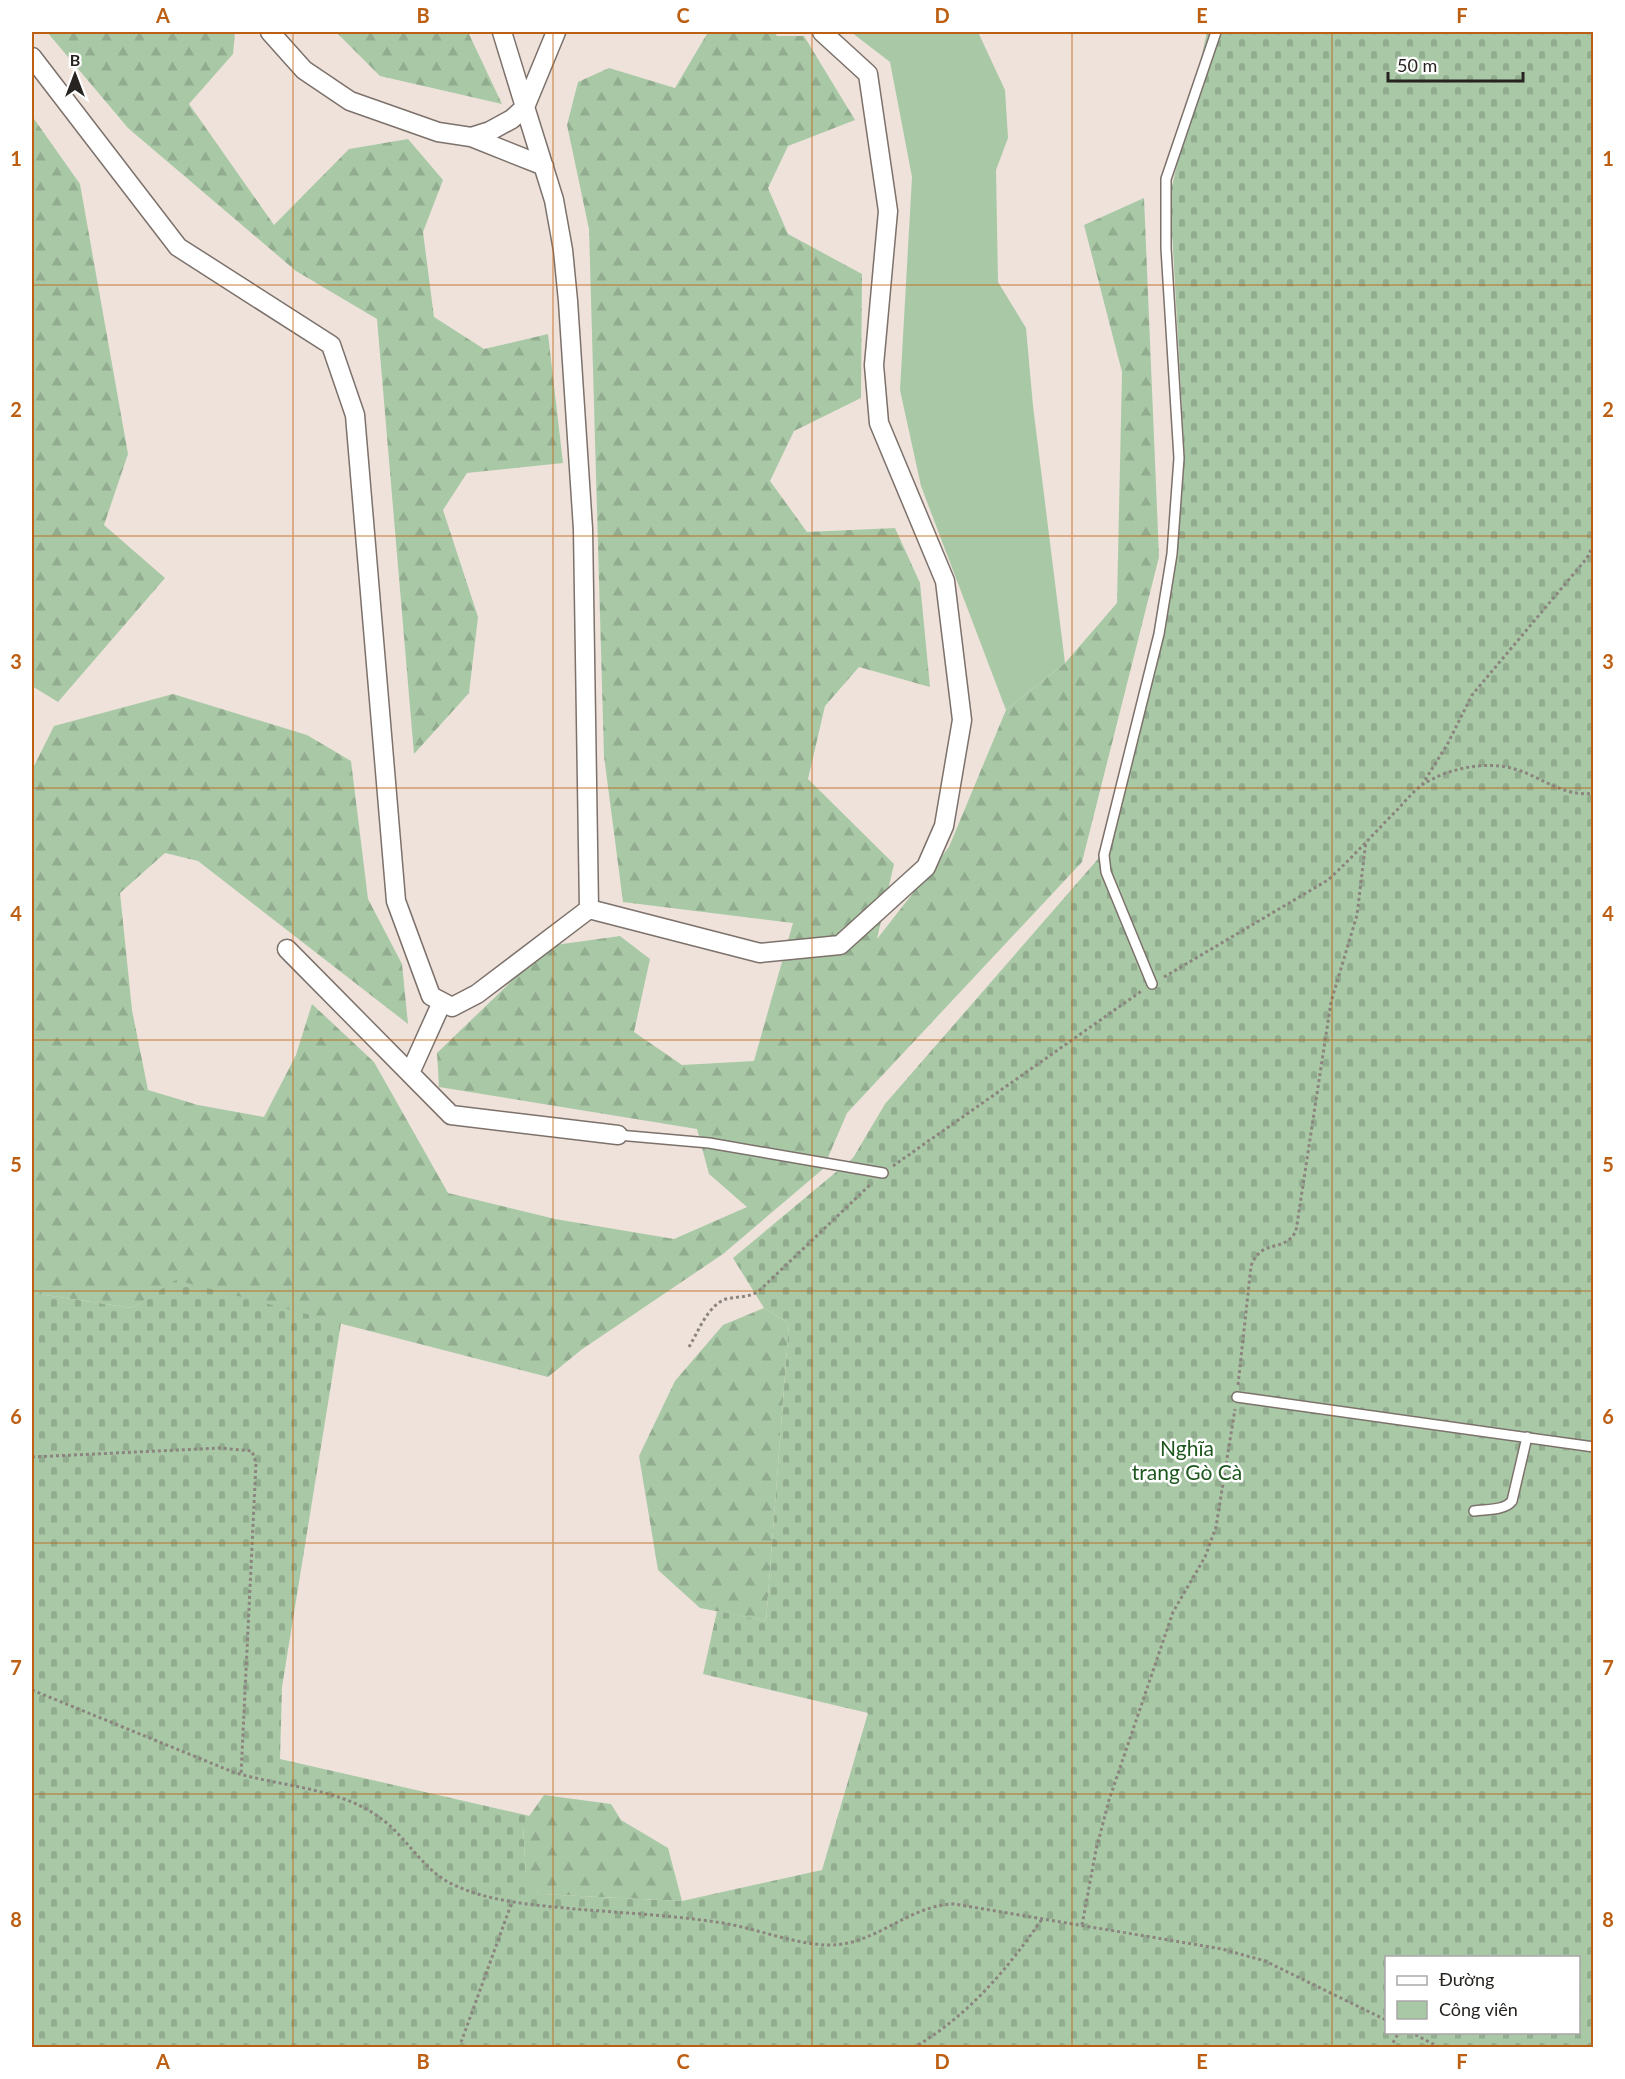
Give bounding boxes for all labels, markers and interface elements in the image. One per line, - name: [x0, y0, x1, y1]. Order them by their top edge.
- text: A: [155, 3, 170, 27]
- text: B: [416, 3, 430, 27]
- text: C: [676, 3, 690, 27]
- text: D: [934, 3, 950, 27]
- text: E: [1196, 3, 1208, 27]
- text: F: [1456, 3, 1468, 27]
- north arrow: [45, 45, 105, 105]
- scale bar: [1388, 45, 1523, 83]
- text: B: [70, 50, 80, 69]
- text: 50 m: [1397, 54, 1437, 76]
- text: 1: [10, 146, 22, 170]
- text: 1: [1602, 146, 1614, 170]
- text: 2: [10, 397, 22, 421]
- text: 2: [1602, 397, 1614, 421]
- text: 3: [10, 649, 22, 673]
- text: 3: [1602, 649, 1614, 673]
- text: 4: [10, 901, 22, 925]
- text: 4: [1602, 901, 1614, 925]
- text: 5: [10, 1152, 22, 1176]
- text: 5: [1602, 1152, 1614, 1176]
- text: 6: [10, 1404, 22, 1428]
- text: 6: [1602, 1404, 1614, 1428]
- park label: Nghĩa trang Gò Cà: [1132, 1435, 1242, 1484]
- text: 7: [10, 1655, 22, 1679]
- text: 7: [1602, 1655, 1614, 1679]
- text: 8: [10, 1907, 22, 1931]
- text: 8: [1602, 1907, 1614, 1931]
- legend: [1385, 1956, 1580, 2034]
- text: Đường: [1439, 1968, 1494, 1990]
- text: Công viên: [1439, 1998, 1518, 2020]
- text: A: [155, 2049, 170, 2073]
- text: B: [416, 2049, 430, 2073]
- text: C: [676, 2049, 690, 2073]
- text: D: [934, 2049, 950, 2073]
- text: E: [1196, 2049, 1208, 2073]
- text: F: [1456, 2049, 1468, 2073]

